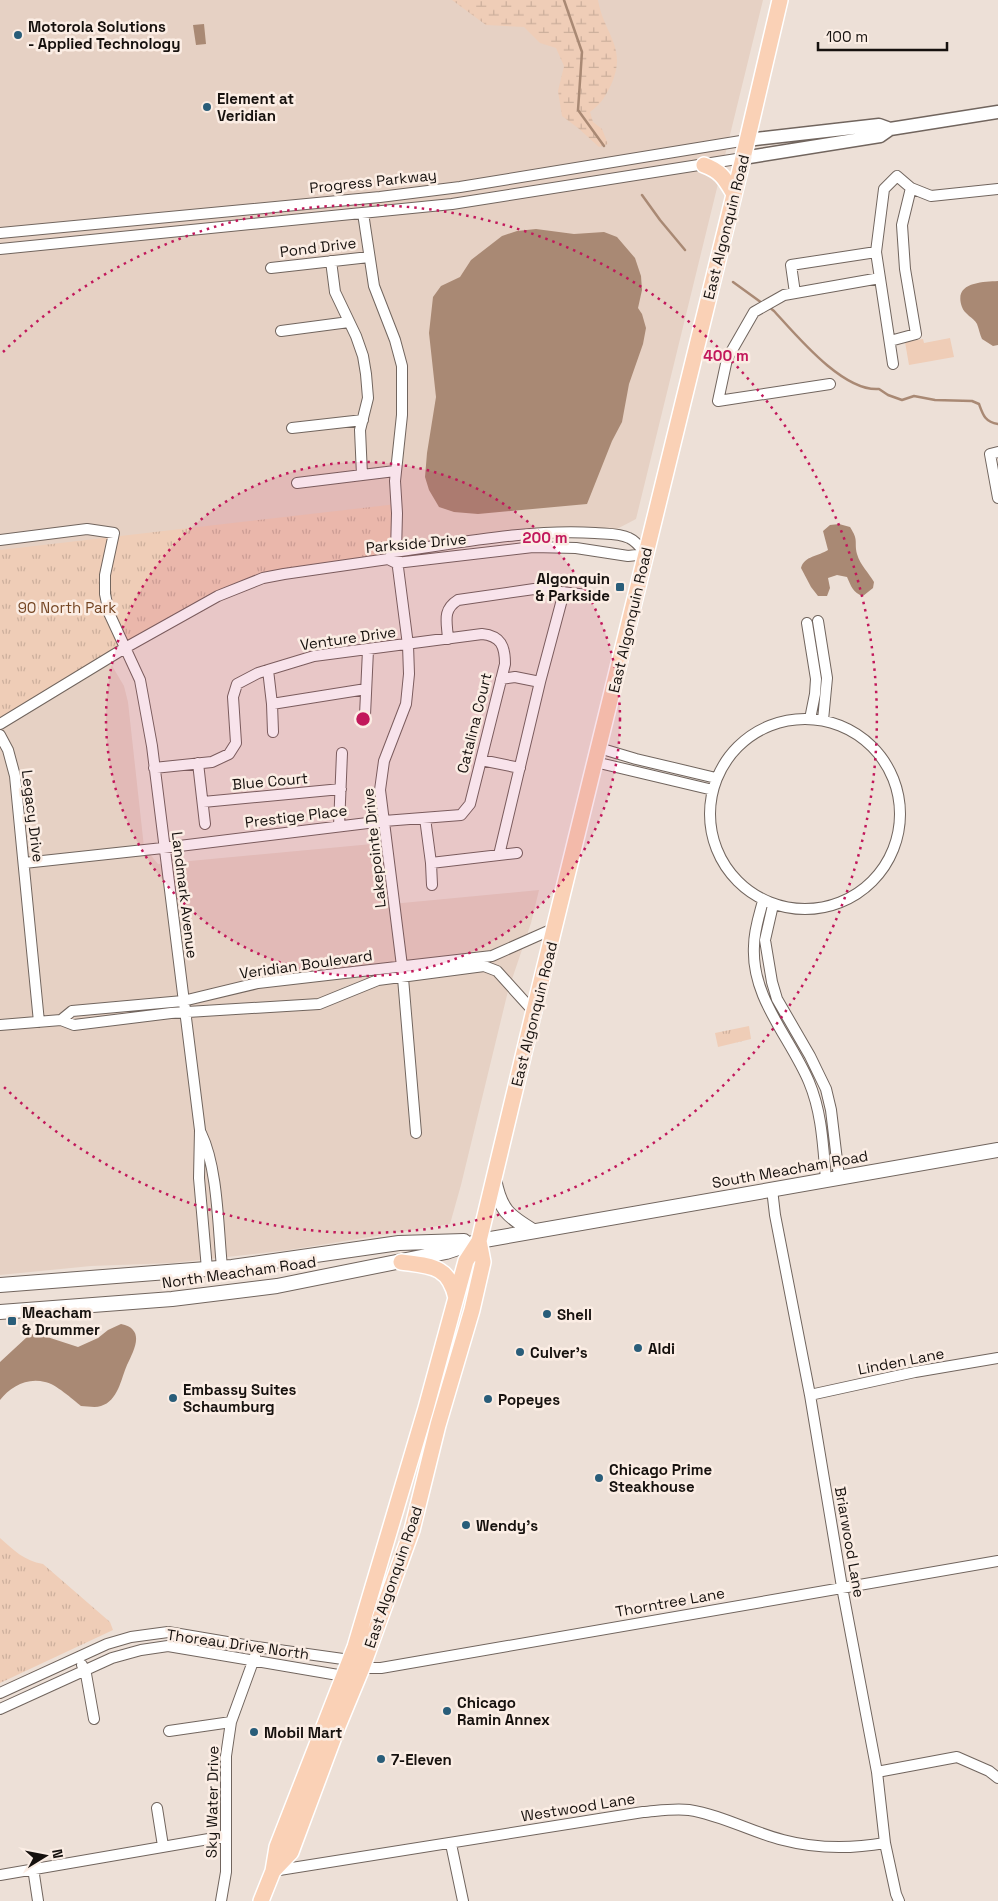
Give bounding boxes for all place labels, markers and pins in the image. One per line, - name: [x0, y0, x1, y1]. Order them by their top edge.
- place label: Motorola Solutions - Applied Technology: [28, 17, 180, 53]
- marker: Motorola Solutions - Applied Technology: [12, 29, 24, 41]
- place label: Element at Veridian: [217, 89, 294, 125]
- marker: Element at Veridian: [201, 101, 213, 113]
- place label: Algonquin & Parkside: [535, 569, 610, 605]
- marker: Algonquin & Parkside: [614, 581, 626, 593]
- centre of rings: [354, 710, 372, 728]
- place label: Meacham & Drummer: [22, 1303, 100, 1339]
- place label: Shell: [557, 1305, 592, 1324]
- marker: Shell: [541, 1308, 553, 1320]
- marker: Meacham & Drummer: [6, 1315, 18, 1327]
- place label: Aldi: [648, 1339, 675, 1358]
- marker: Aldi: [632, 1342, 644, 1354]
- place label: Culver's: [530, 1343, 588, 1362]
- marker: Culver's: [514, 1346, 526, 1358]
- place label: Embassy Suites Schaumburg: [183, 1380, 297, 1416]
- place label: Popeyes: [498, 1390, 560, 1409]
- marker: Embassy Suites Schaumburg: [167, 1392, 179, 1404]
- marker: Popeyes: [482, 1393, 494, 1405]
- place label: Chicago Prime Steakhouse: [609, 1460, 713, 1496]
- marker: Chicago Prime Steakhouse: [593, 1472, 605, 1484]
- place label: Wendy's: [476, 1516, 538, 1535]
- marker: Wendy's: [460, 1519, 472, 1531]
- place label: Chicago Ramin Annex: [457, 1693, 550, 1729]
- marker: Chicago Ramin Annex: [441, 1705, 453, 1717]
- place label: Mobil Mart: [264, 1723, 343, 1742]
- marker: Mobil Mart: [248, 1726, 260, 1738]
- place label: 7-Eleven: [391, 1750, 452, 1769]
- marker: 7-Eleven: [375, 1753, 387, 1765]

